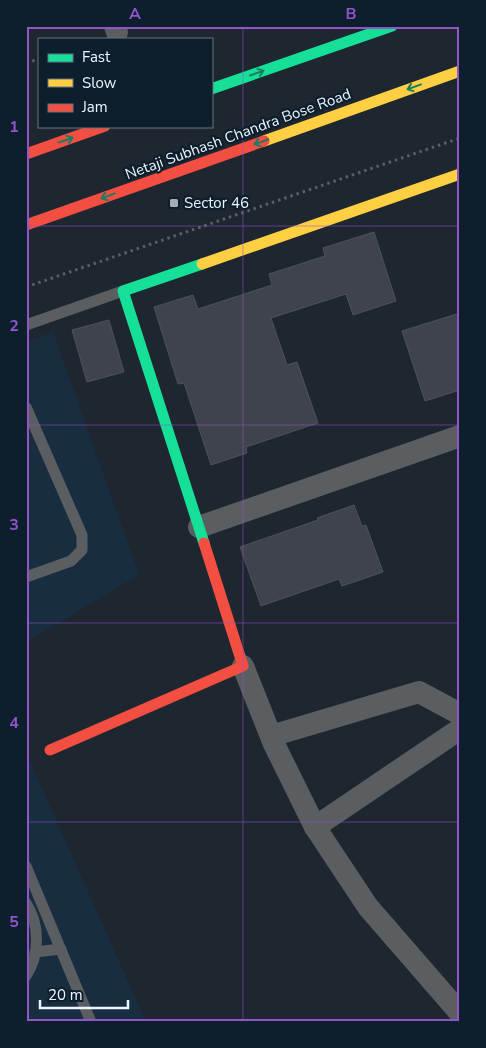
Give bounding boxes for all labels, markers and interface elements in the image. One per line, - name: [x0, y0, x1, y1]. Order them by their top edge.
- text: A: [129, 3, 141, 25]
- text: B: [345, 3, 357, 25]
- legend: [38, 38, 212, 128]
- text: Fast: [82, 47, 111, 67]
- one-way arrow: [249, 68, 265, 77]
- text: Slow: [82, 73, 117, 93]
- one-way arrow: [407, 83, 422, 92]
- street label: Netaji Subhash Chandra Bose Road: [122, 84, 354, 184]
- text: Jam: [81, 97, 108, 117]
- text: 1: [9, 116, 19, 138]
- one-way arrow: [57, 135, 73, 144]
- one-way arrow: [254, 138, 269, 147]
- one-way arrow: [101, 192, 116, 201]
- place label: Sector 46: [184, 193, 249, 213]
- marker: Sector 46: [168, 197, 180, 209]
- text: 2: [9, 315, 19, 337]
- text: 3: [9, 514, 19, 536]
- text: 4: [9, 712, 19, 734]
- text: 5: [9, 911, 19, 933]
- scale bar: [40, 978, 128, 1010]
- text: 20 m: [48, 985, 83, 1005]

